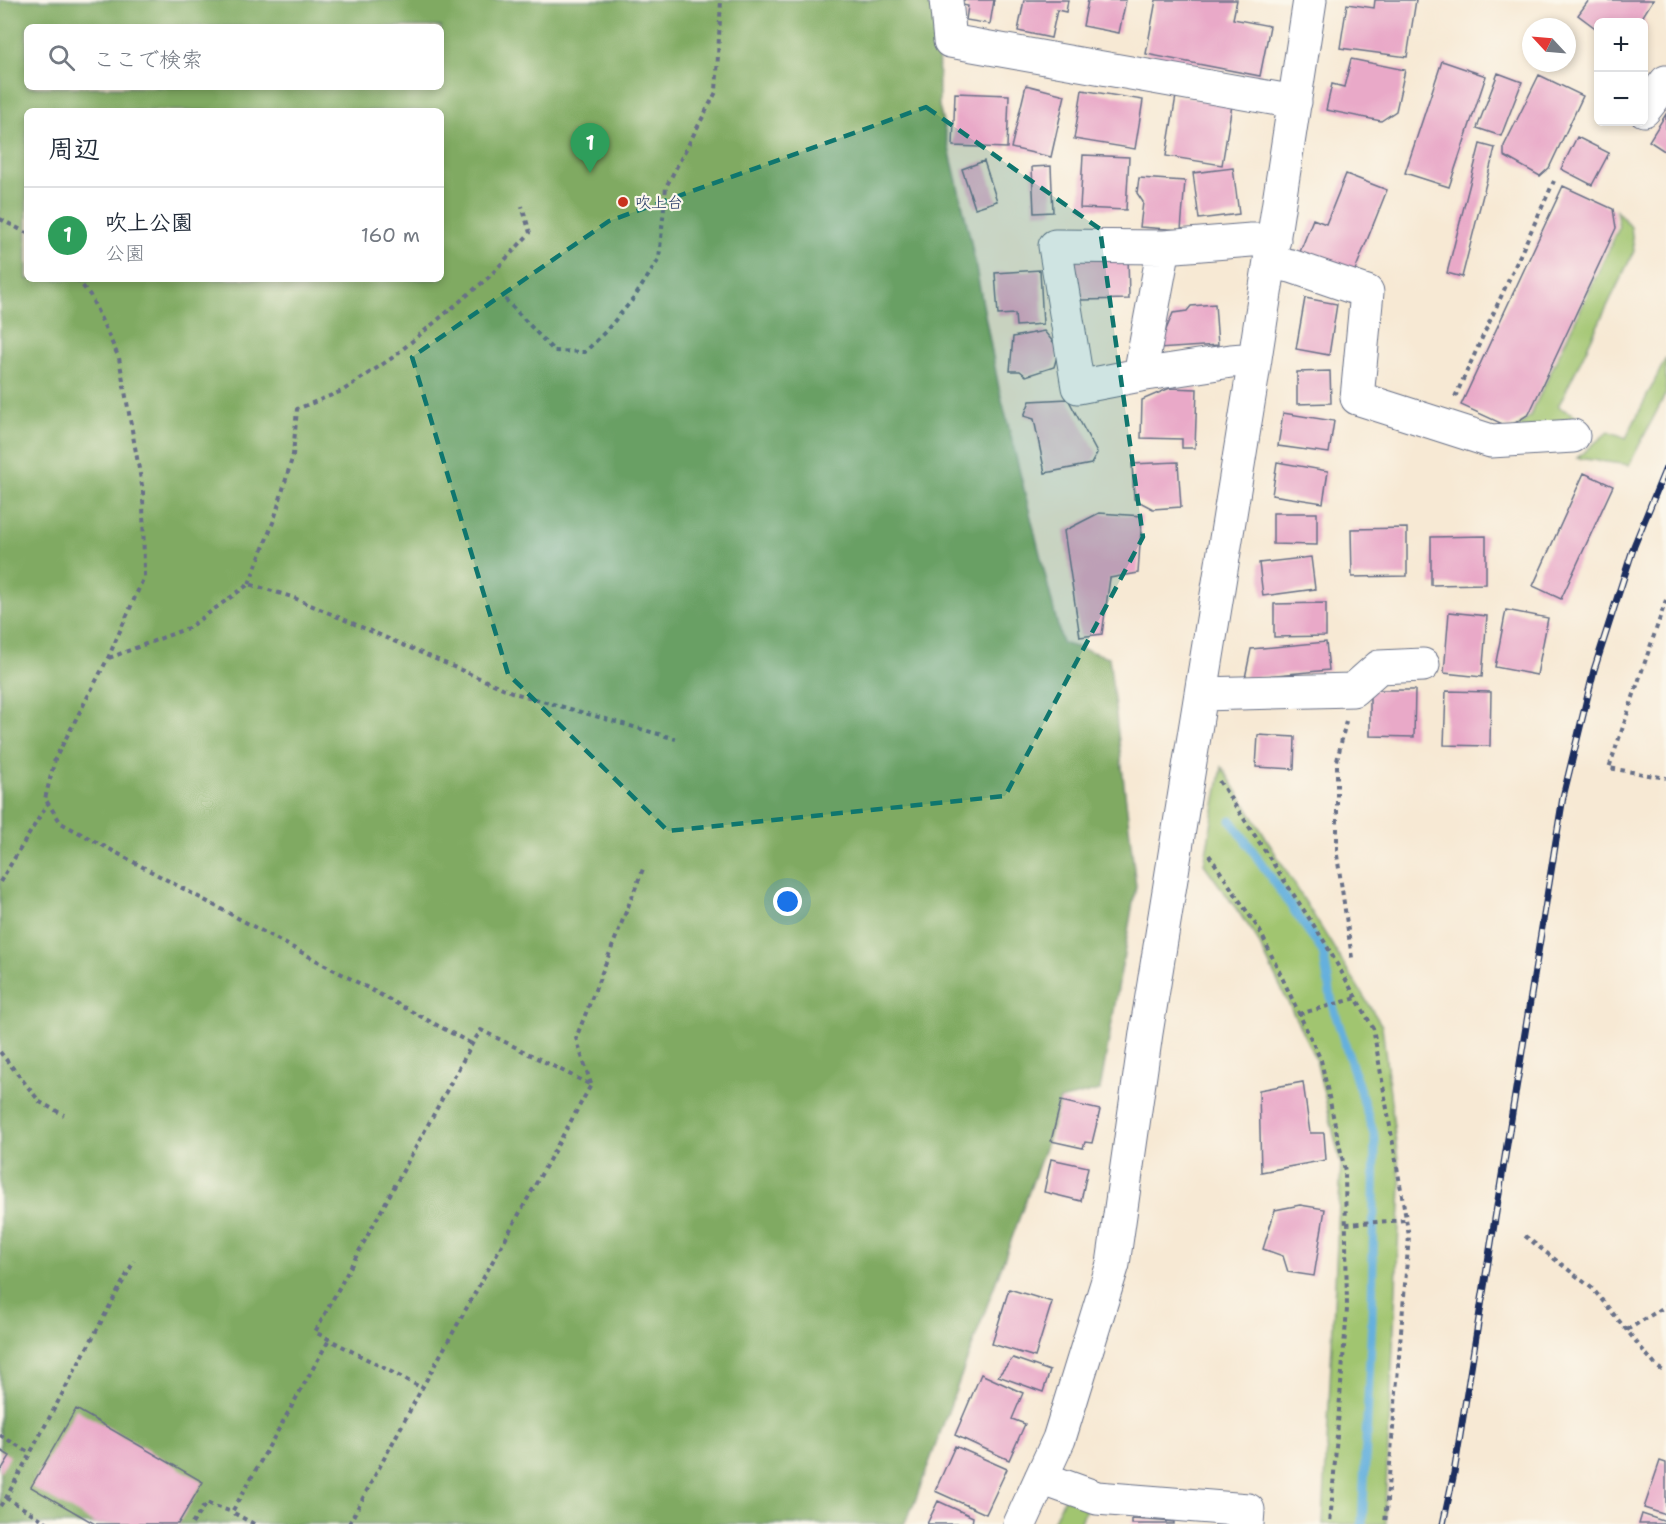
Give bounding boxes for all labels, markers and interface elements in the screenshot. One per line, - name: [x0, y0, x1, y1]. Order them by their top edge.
- north arrow: [1522, 18, 1576, 72]
- map controls: [1594, 18, 1648, 126]
- button: +: [1594, 18, 1648, 72]
- search box: [24, 24, 444, 90]
- icon: search: [45, 41, 78, 74]
- text: ここで検索: [93, 45, 203, 74]
- button: −: [1594, 72, 1648, 126]
- pin: 1: [570, 124, 610, 173]
- text: 周辺: [48, 131, 100, 166]
- place label: 吹上台: [635, 192, 683, 213]
- marker: 吹上台: [616, 195, 630, 209]
- text: 吹上公園: [105, 208, 193, 237]
- text: 1: [63, 222, 72, 248]
- text: 160 m: [361, 222, 420, 248]
- text: 公園: [105, 240, 145, 266]
- your location: [773, 887, 802, 916]

